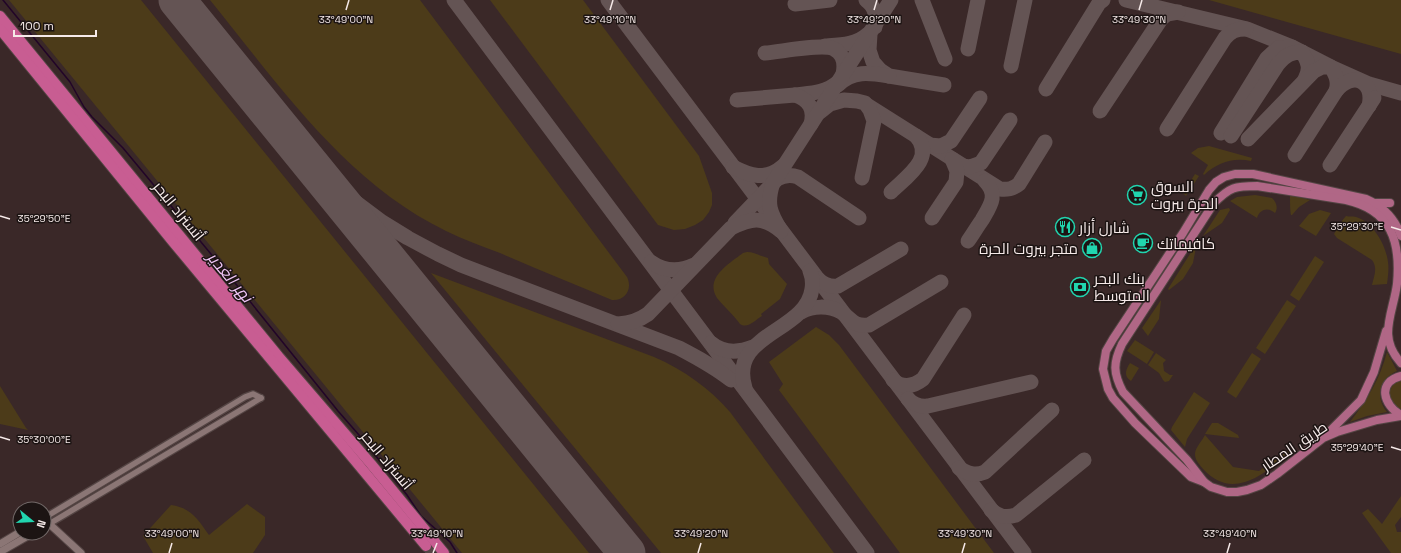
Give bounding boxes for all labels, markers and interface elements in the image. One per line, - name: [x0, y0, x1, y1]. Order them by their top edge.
- scale bar: [14, 12, 96, 38]
- text: 33°49'00"N: [319, 13, 373, 26]
- text: 33°49'10"N: [584, 13, 636, 26]
- text: 33°49'20"N: [847, 13, 901, 26]
- text: 33°49'30"N: [1112, 13, 1166, 26]
- text: 100 m: [20, 18, 54, 34]
- street label: أتستراد البحر: [149, 177, 209, 245]
- place label: السوق الحرة بيروت: [1151, 177, 1218, 213]
- supermarket icon: السوق الحرة بيروت: [1126, 184, 1148, 206]
- text: 35°29'50"E: [18, 212, 71, 225]
- restaurant icon: شارل أزار: [1054, 216, 1076, 238]
- place label: شارل أزار: [1078, 218, 1130, 237]
- text: 35°29'30"E: [1331, 220, 1384, 233]
- cafe icon: كافيماتك: [1132, 232, 1154, 254]
- place label: كافيماتك: [1157, 234, 1215, 253]
- shop icon: متجر بيروت الحرة: [1081, 237, 1103, 259]
- place label: متجر بيروت الحرة: [979, 239, 1078, 258]
- water label: نهر الغدير: [201, 246, 259, 308]
- place label: بنك البحر المتوسط: [1093, 269, 1150, 305]
- bank icon: بنك البحر المتوسط: [1069, 276, 1091, 298]
- street label: طريق المطار: [1256, 417, 1331, 477]
- street label: أتستراد البحر: [356, 426, 417, 493]
- text: 35°30'00"E: [17, 433, 71, 446]
- text: 35°29'40"E: [1331, 441, 1384, 454]
- north arrow: [12, 501, 52, 541]
- text: N: [34, 518, 49, 530]
- text: 33°49'00"N: [145, 527, 199, 540]
- text: 33°49'10"N: [411, 527, 463, 540]
- text: 33°49'20"N: [674, 527, 728, 540]
- text: 33°49'30"N: [938, 527, 992, 540]
- text: 33°49'40"N: [1203, 527, 1257, 540]

